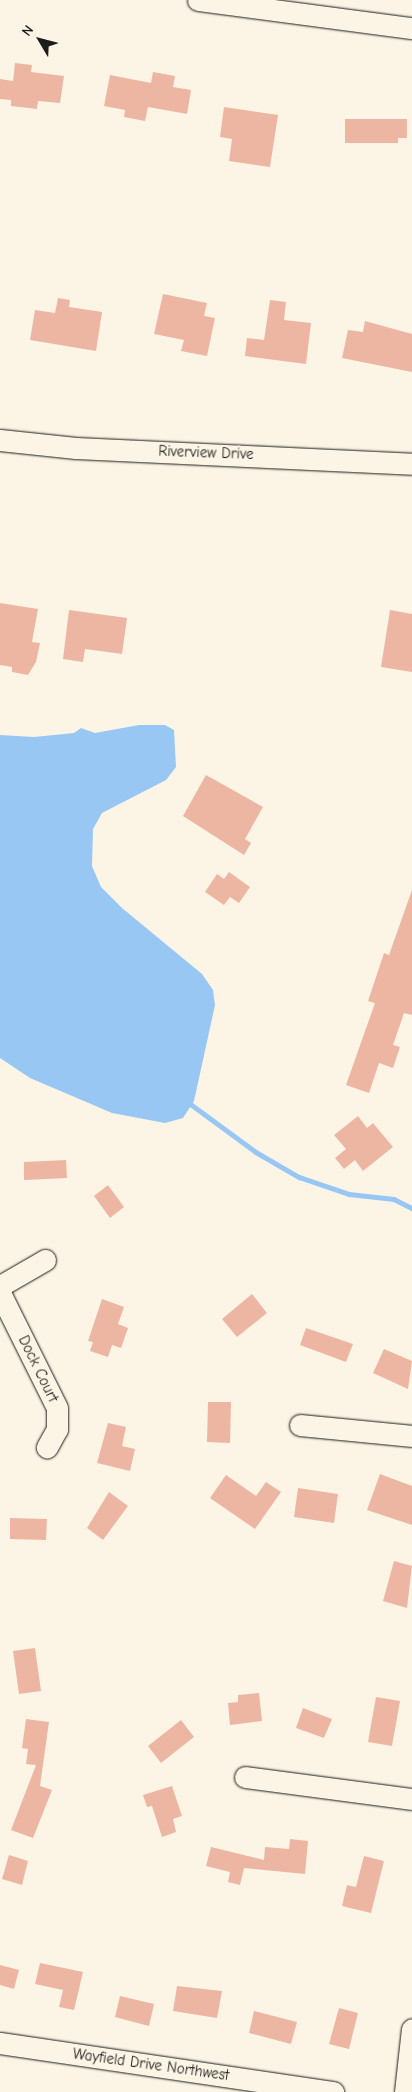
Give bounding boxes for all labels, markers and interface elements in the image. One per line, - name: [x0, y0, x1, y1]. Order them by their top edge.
- north arrow: [15, 15, 65, 65]
- text: N: [18, 22, 37, 39]
- street label: Riverview Drive: [158, 442, 254, 464]
- street label: Dock Court: [14, 1333, 62, 1405]
- street label: Wayfield Drive Northwest: [72, 2045, 230, 2085]

